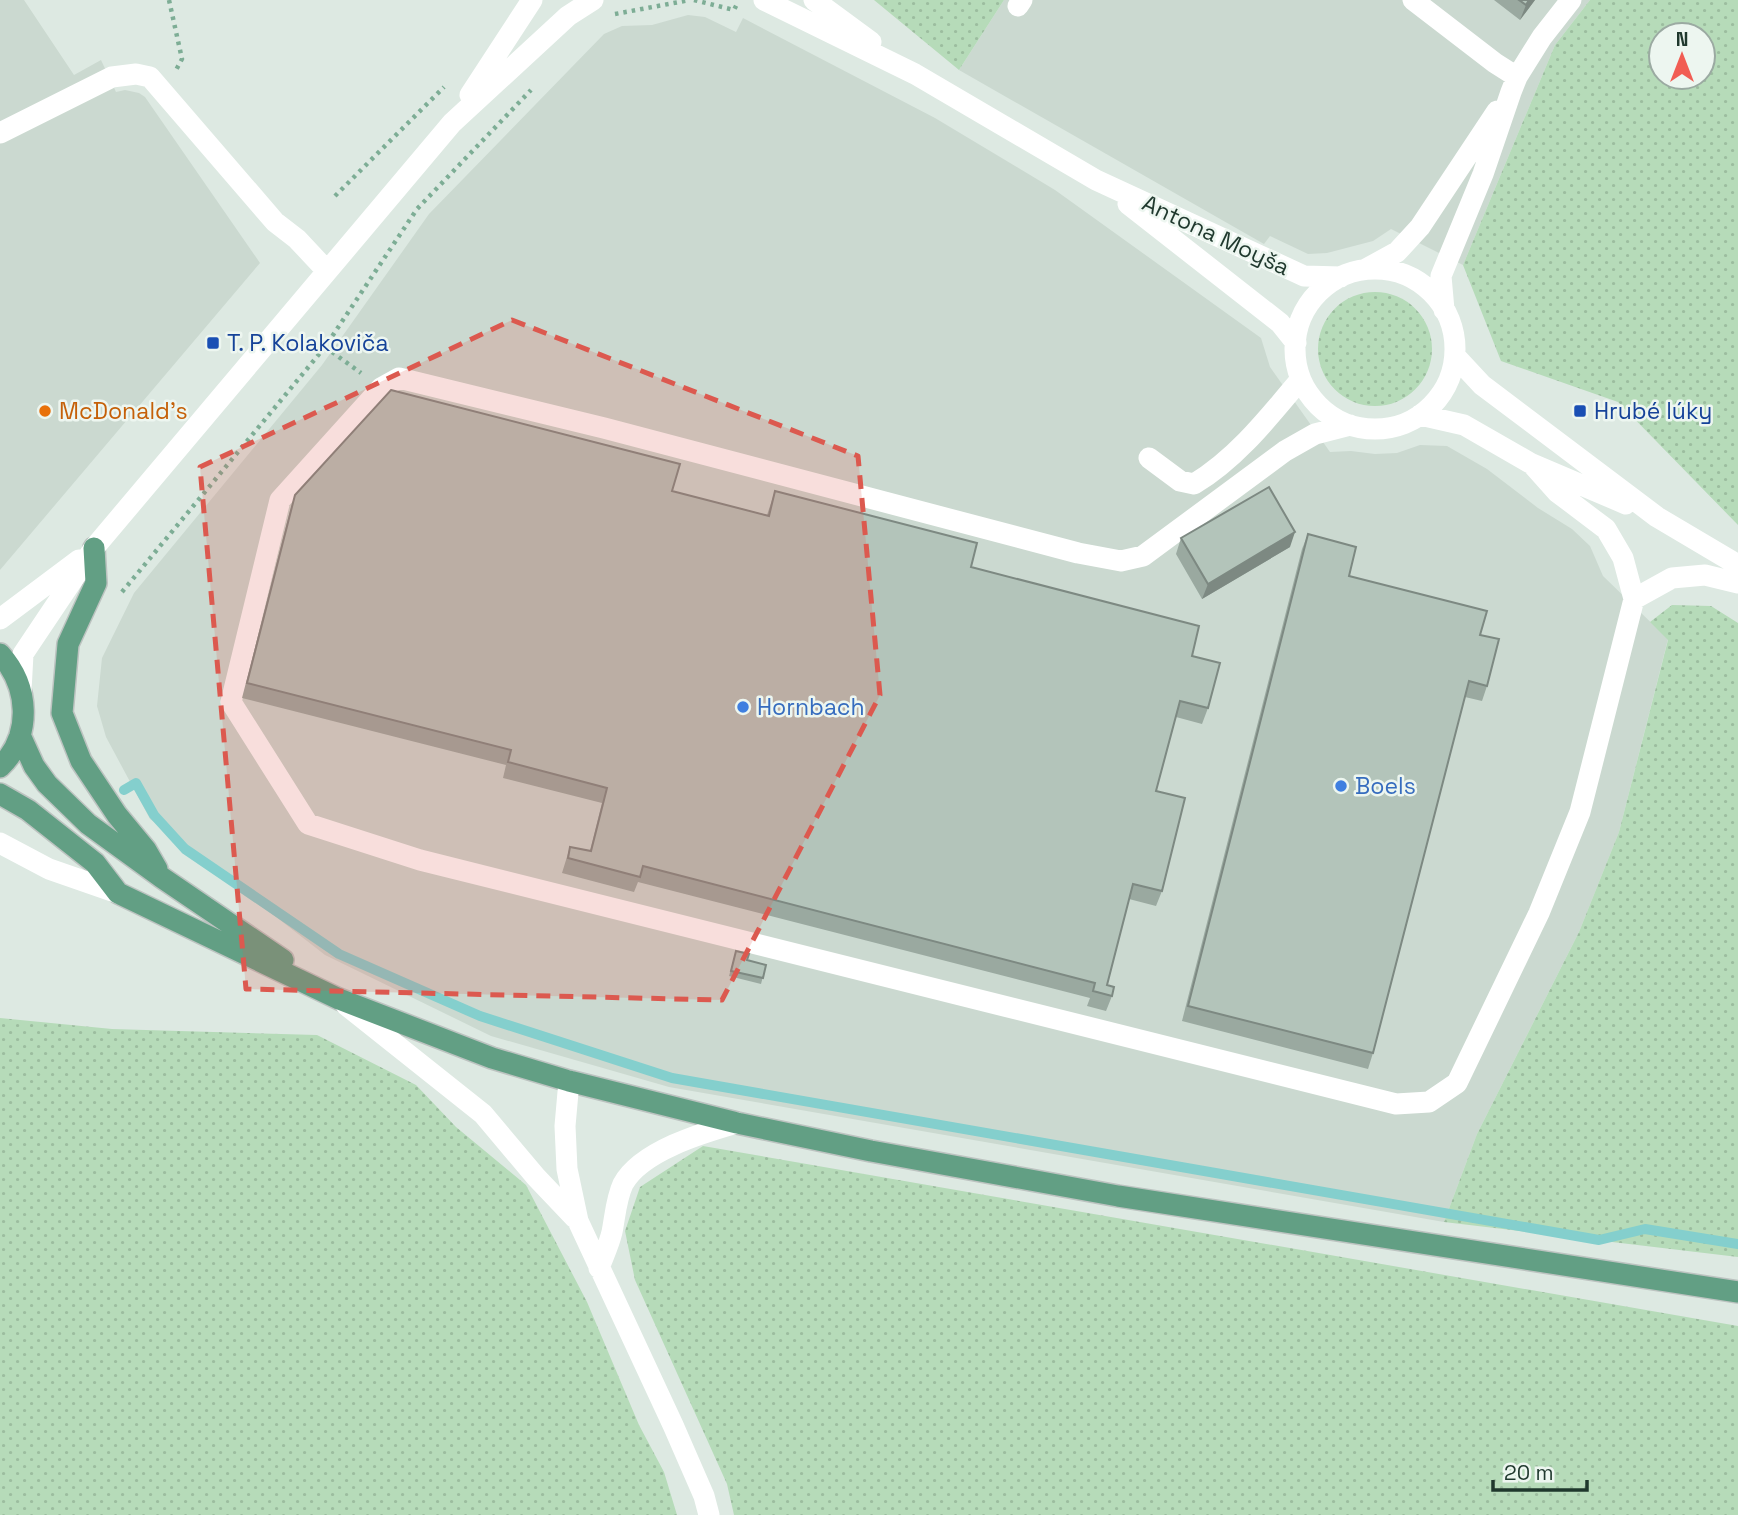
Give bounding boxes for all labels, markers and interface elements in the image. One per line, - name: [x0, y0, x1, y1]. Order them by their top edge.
- north arrow: [1647, 21, 1717, 91]
- text: N: [1676, 27, 1688, 52]
- street label: Antona Moyša: [1137, 188, 1295, 282]
- place label: T. P. Kolakoviča: [227, 328, 389, 358]
- marker: T. P. Kolakoviča: [205, 335, 221, 351]
- place label: McDonald's: [59, 396, 188, 426]
- place label: Hrubé lúky: [1594, 396, 1712, 426]
- marker: McDonald's: [37, 403, 53, 419]
- marker: Hrubé lúky: [1572, 403, 1588, 419]
- place label: Hornbach: [757, 692, 865, 722]
- marker: Hornbach: [735, 699, 751, 715]
- place label: Boels: [1355, 771, 1416, 801]
- marker: Boels: [1333, 778, 1349, 794]
- scale bar: [1493, 1448, 1588, 1492]
- text: 20 m: [1504, 1459, 1554, 1486]

